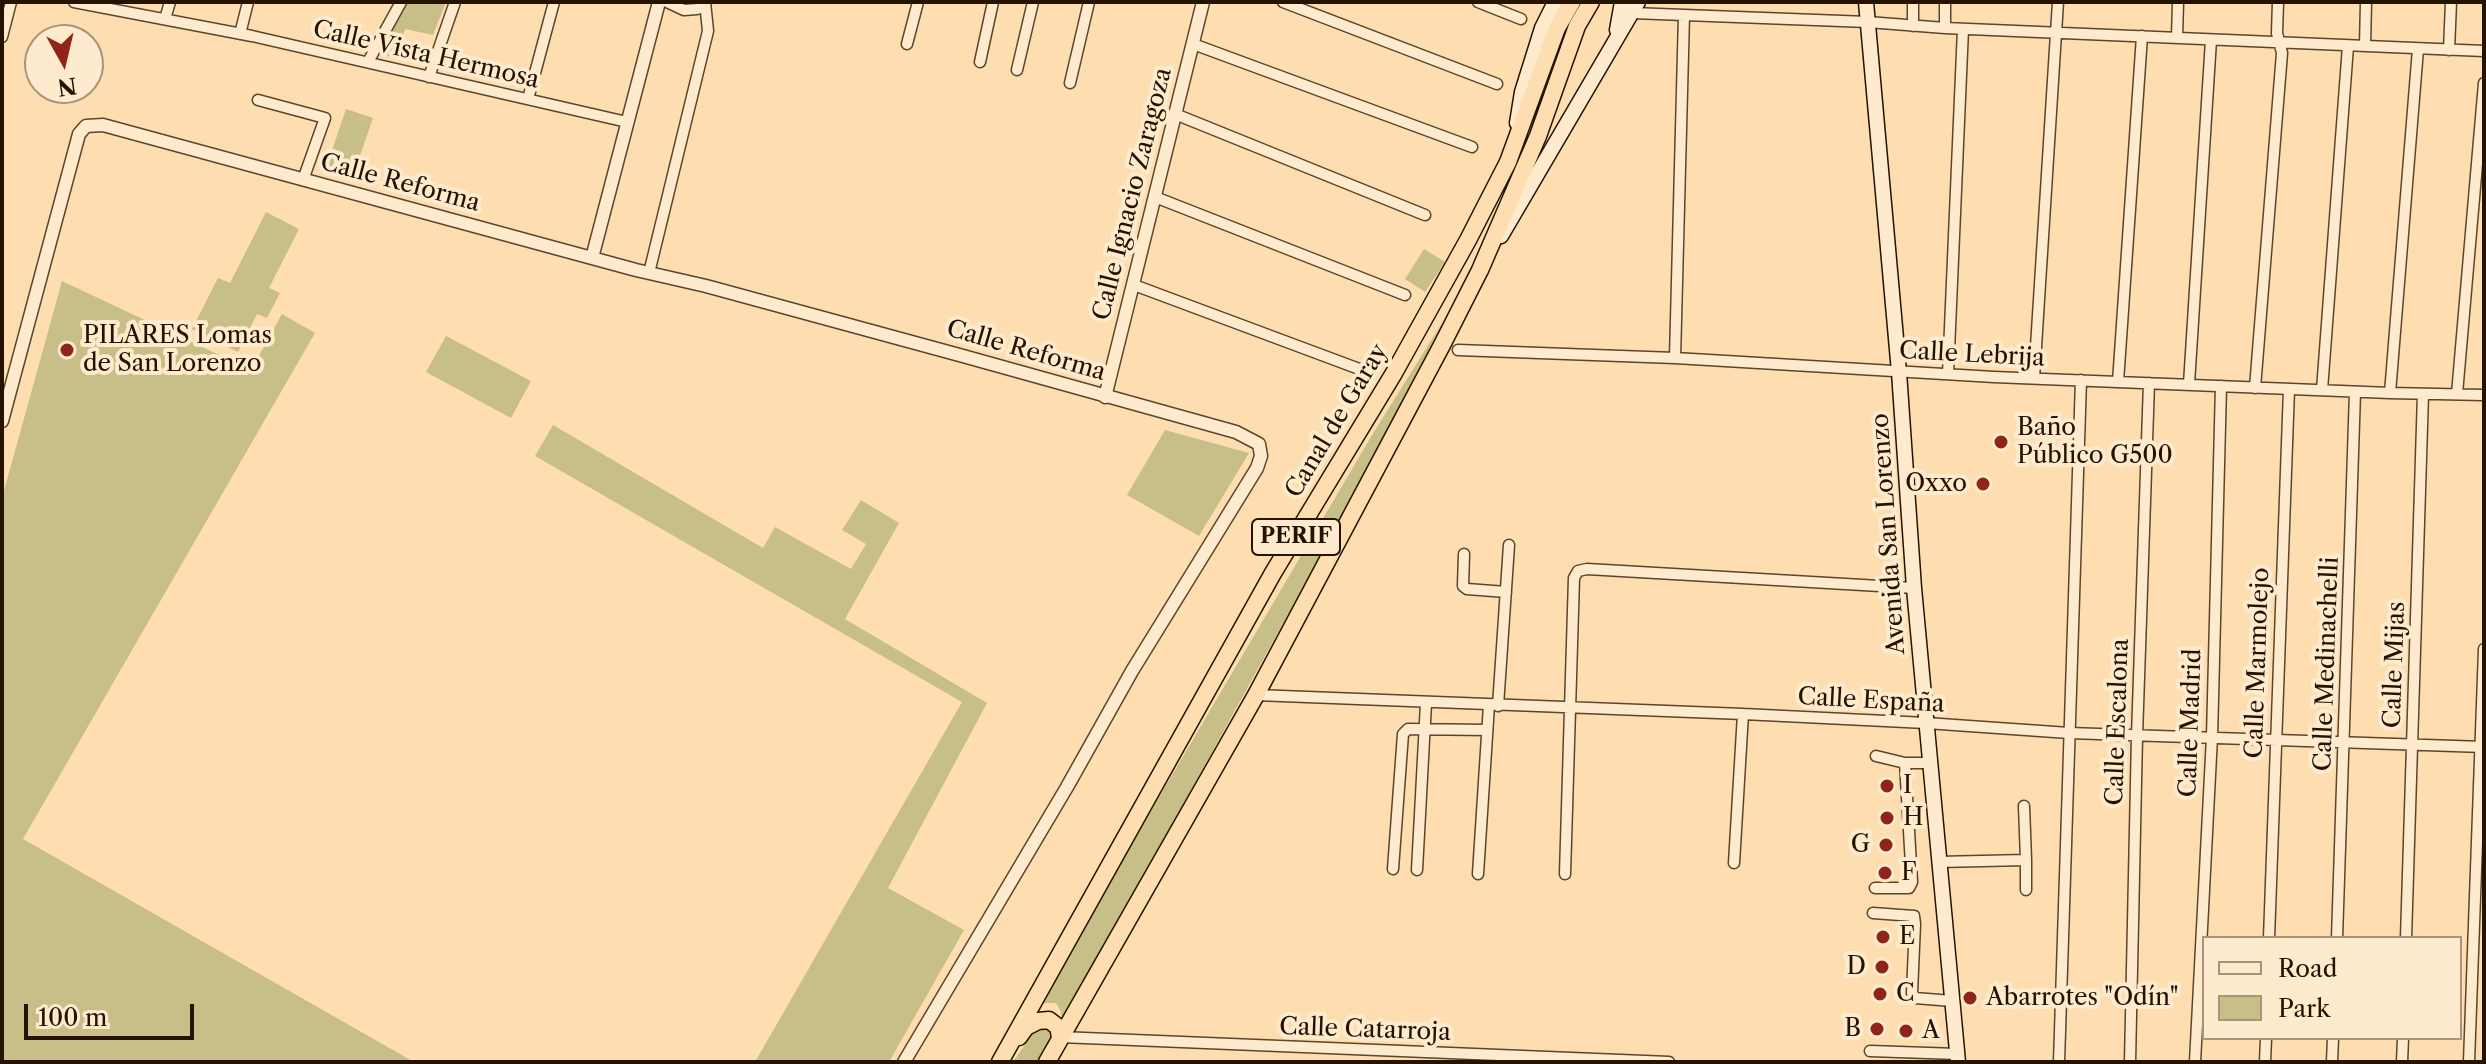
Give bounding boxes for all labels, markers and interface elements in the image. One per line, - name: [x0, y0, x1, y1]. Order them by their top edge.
- street label: Calle Vista Hermosa: [310, 15, 542, 95]
- north arrow: [24, 24, 104, 104]
- street label: Calle Ignacio Zaragoza: [1088, 65, 1178, 323]
- text: N: [56, 72, 78, 101]
- street label: Calle Reforma: [317, 148, 483, 218]
- street label: Calle Reforma: [943, 315, 1109, 387]
- place label: PILARES Lomas de San Lorenzo: [83, 322, 272, 378]
- street label: Calle Lebrija: [1898, 337, 2046, 373]
- street label: Canal de Garay: [1280, 339, 1394, 503]
- marker: PILARES Lomas de San Lorenzo: [58, 341, 76, 359]
- street label: Avenida San Lorenzo: [1866, 412, 1912, 656]
- place label: Baño Público G500: [2017, 414, 2173, 470]
- marker: Baño Público G500: [1992, 433, 2010, 451]
- place label: Oxxo: [1905, 470, 1967, 498]
- marker: Oxxo: [1974, 475, 1992, 493]
- road number: PERIF: [1252, 519, 1340, 555]
- street label: Calle Medinachelli: [2309, 556, 2345, 772]
- street label: Calle Marmolejo: [2240, 567, 2276, 759]
- street label: Calle Mijas: [2378, 601, 2412, 729]
- street label: Calle Escalona: [2101, 638, 2135, 806]
- street label: Calle Madrid: [2174, 648, 2208, 798]
- street label: Calle España: [1797, 683, 1945, 719]
- place label: I: [1903, 772, 1912, 800]
- marker: I: [1878, 777, 1896, 795]
- place label: H: [1903, 804, 1924, 832]
- marker: H: [1878, 809, 1896, 827]
- place label: G: [1851, 831, 1870, 859]
- marker: G: [1877, 836, 1895, 854]
- place label: F: [1901, 859, 1917, 887]
- marker: F: [1876, 864, 1894, 882]
- place label: E: [1899, 923, 1916, 951]
- marker: E: [1874, 928, 1892, 946]
- legend: [2202, 936, 2462, 1040]
- place label: D: [1847, 953, 1866, 981]
- text: Road: [2278, 954, 2337, 983]
- marker: D: [1873, 958, 1891, 976]
- place label: C: [1896, 980, 1915, 1008]
- place label: Abarrotes "Odín": [1986, 984, 2179, 1012]
- marker: C: [1871, 985, 1889, 1003]
- scale bar: [28, 988, 198, 1038]
- marker: Abarrotes "Odín": [1961, 989, 1979, 1007]
- text: Park: [2278, 994, 2330, 1023]
- text: 100 m: [38, 1003, 107, 1032]
- street label: Calle Catarroja: [1279, 1013, 1451, 1047]
- place label: B: [1844, 1015, 1861, 1043]
- place label: A: [1922, 1017, 1940, 1045]
- marker: B: [1868, 1020, 1886, 1038]
- marker: A: [1897, 1022, 1915, 1040]

